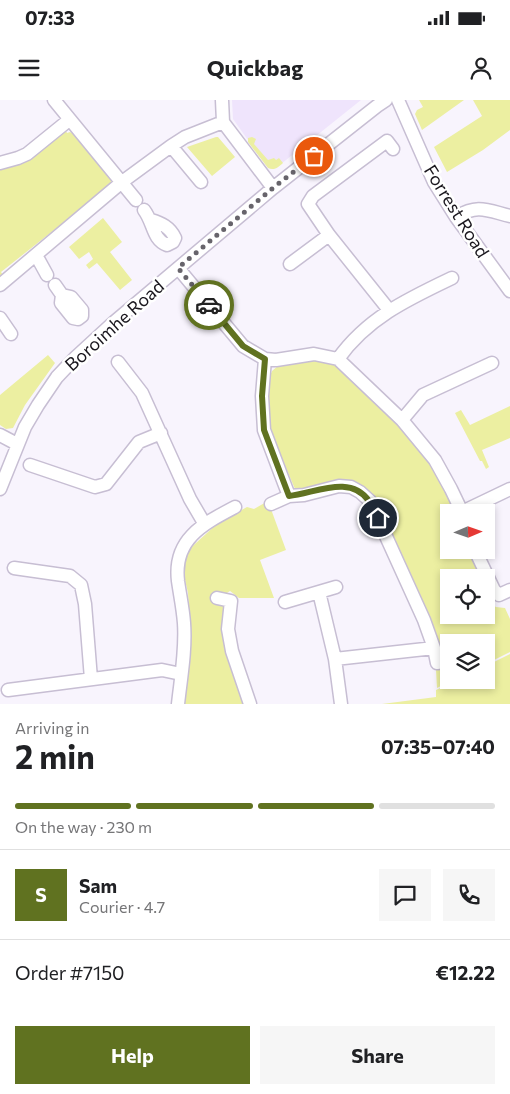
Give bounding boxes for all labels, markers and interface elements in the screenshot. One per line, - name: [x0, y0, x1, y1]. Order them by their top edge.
- text: 07:33: [25, 6, 75, 29]
- icon: menu: [15, 54, 43, 82]
- text: Quickbag: [207, 54, 303, 81]
- icon: person: [467, 54, 495, 82]
- pin: [293, 135, 335, 177]
- icon: bag: [300, 142, 328, 170]
- street label: Forrest Road: [420, 161, 494, 261]
- street label: Boroimhe Road: [60, 275, 168, 375]
- courier: [184, 280, 234, 330]
- icon: car: [195, 291, 223, 319]
- pin: [357, 497, 399, 539]
- icon: home: [364, 504, 392, 532]
- north arrow: [440, 504, 495, 559]
- map controls: [440, 504, 495, 689]
- button: locate: [440, 569, 495, 624]
- button: layers: [440, 634, 495, 689]
- text: Arriving in: [15, 718, 89, 737]
- text: 07:35–07:40: [381, 735, 495, 758]
- text: 2 min: [15, 736, 95, 776]
- text: On the way · 230 m: [15, 817, 152, 836]
- button: chat: [379, 869, 431, 921]
- button: phone: [443, 869, 495, 921]
- text: Sam: [79, 874, 117, 897]
- text: S: [35, 883, 47, 906]
- text: Courier · 4.7: [79, 897, 165, 916]
- text: Order #7150: [15, 961, 124, 984]
- text: €12.22: [436, 961, 495, 984]
- button: Help: [15, 1026, 250, 1084]
- button: Share: [260, 1026, 495, 1084]

